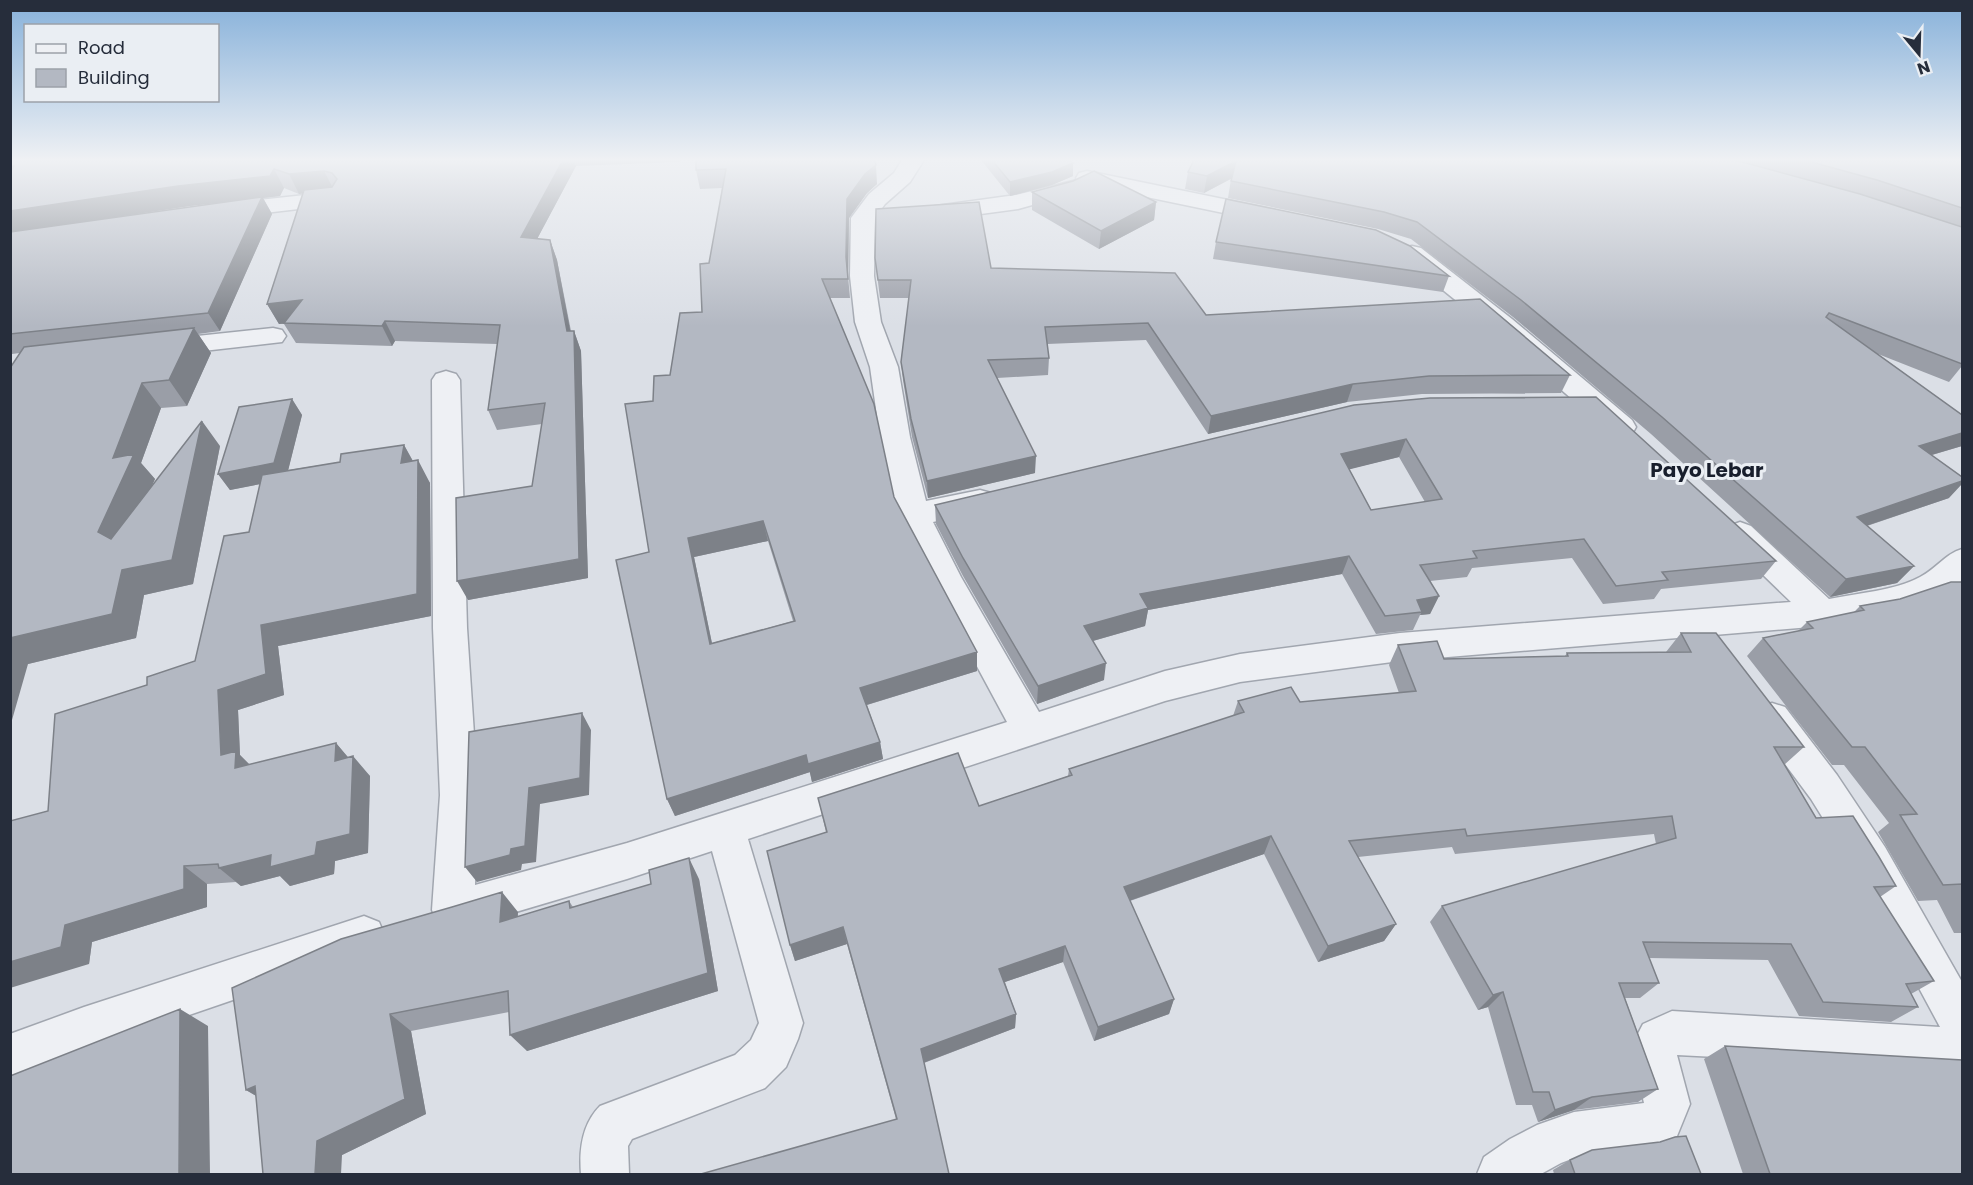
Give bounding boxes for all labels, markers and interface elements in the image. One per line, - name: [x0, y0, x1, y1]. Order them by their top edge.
- legend: [24, 24, 219, 102]
- north arrow: [1889, 24, 1949, 84]
- text: Road: [78, 35, 125, 60]
- text: N: [1914, 55, 1933, 81]
- text: Building: [78, 65, 150, 90]
- district label: Payo Lebar: [1650, 456, 1764, 484]

